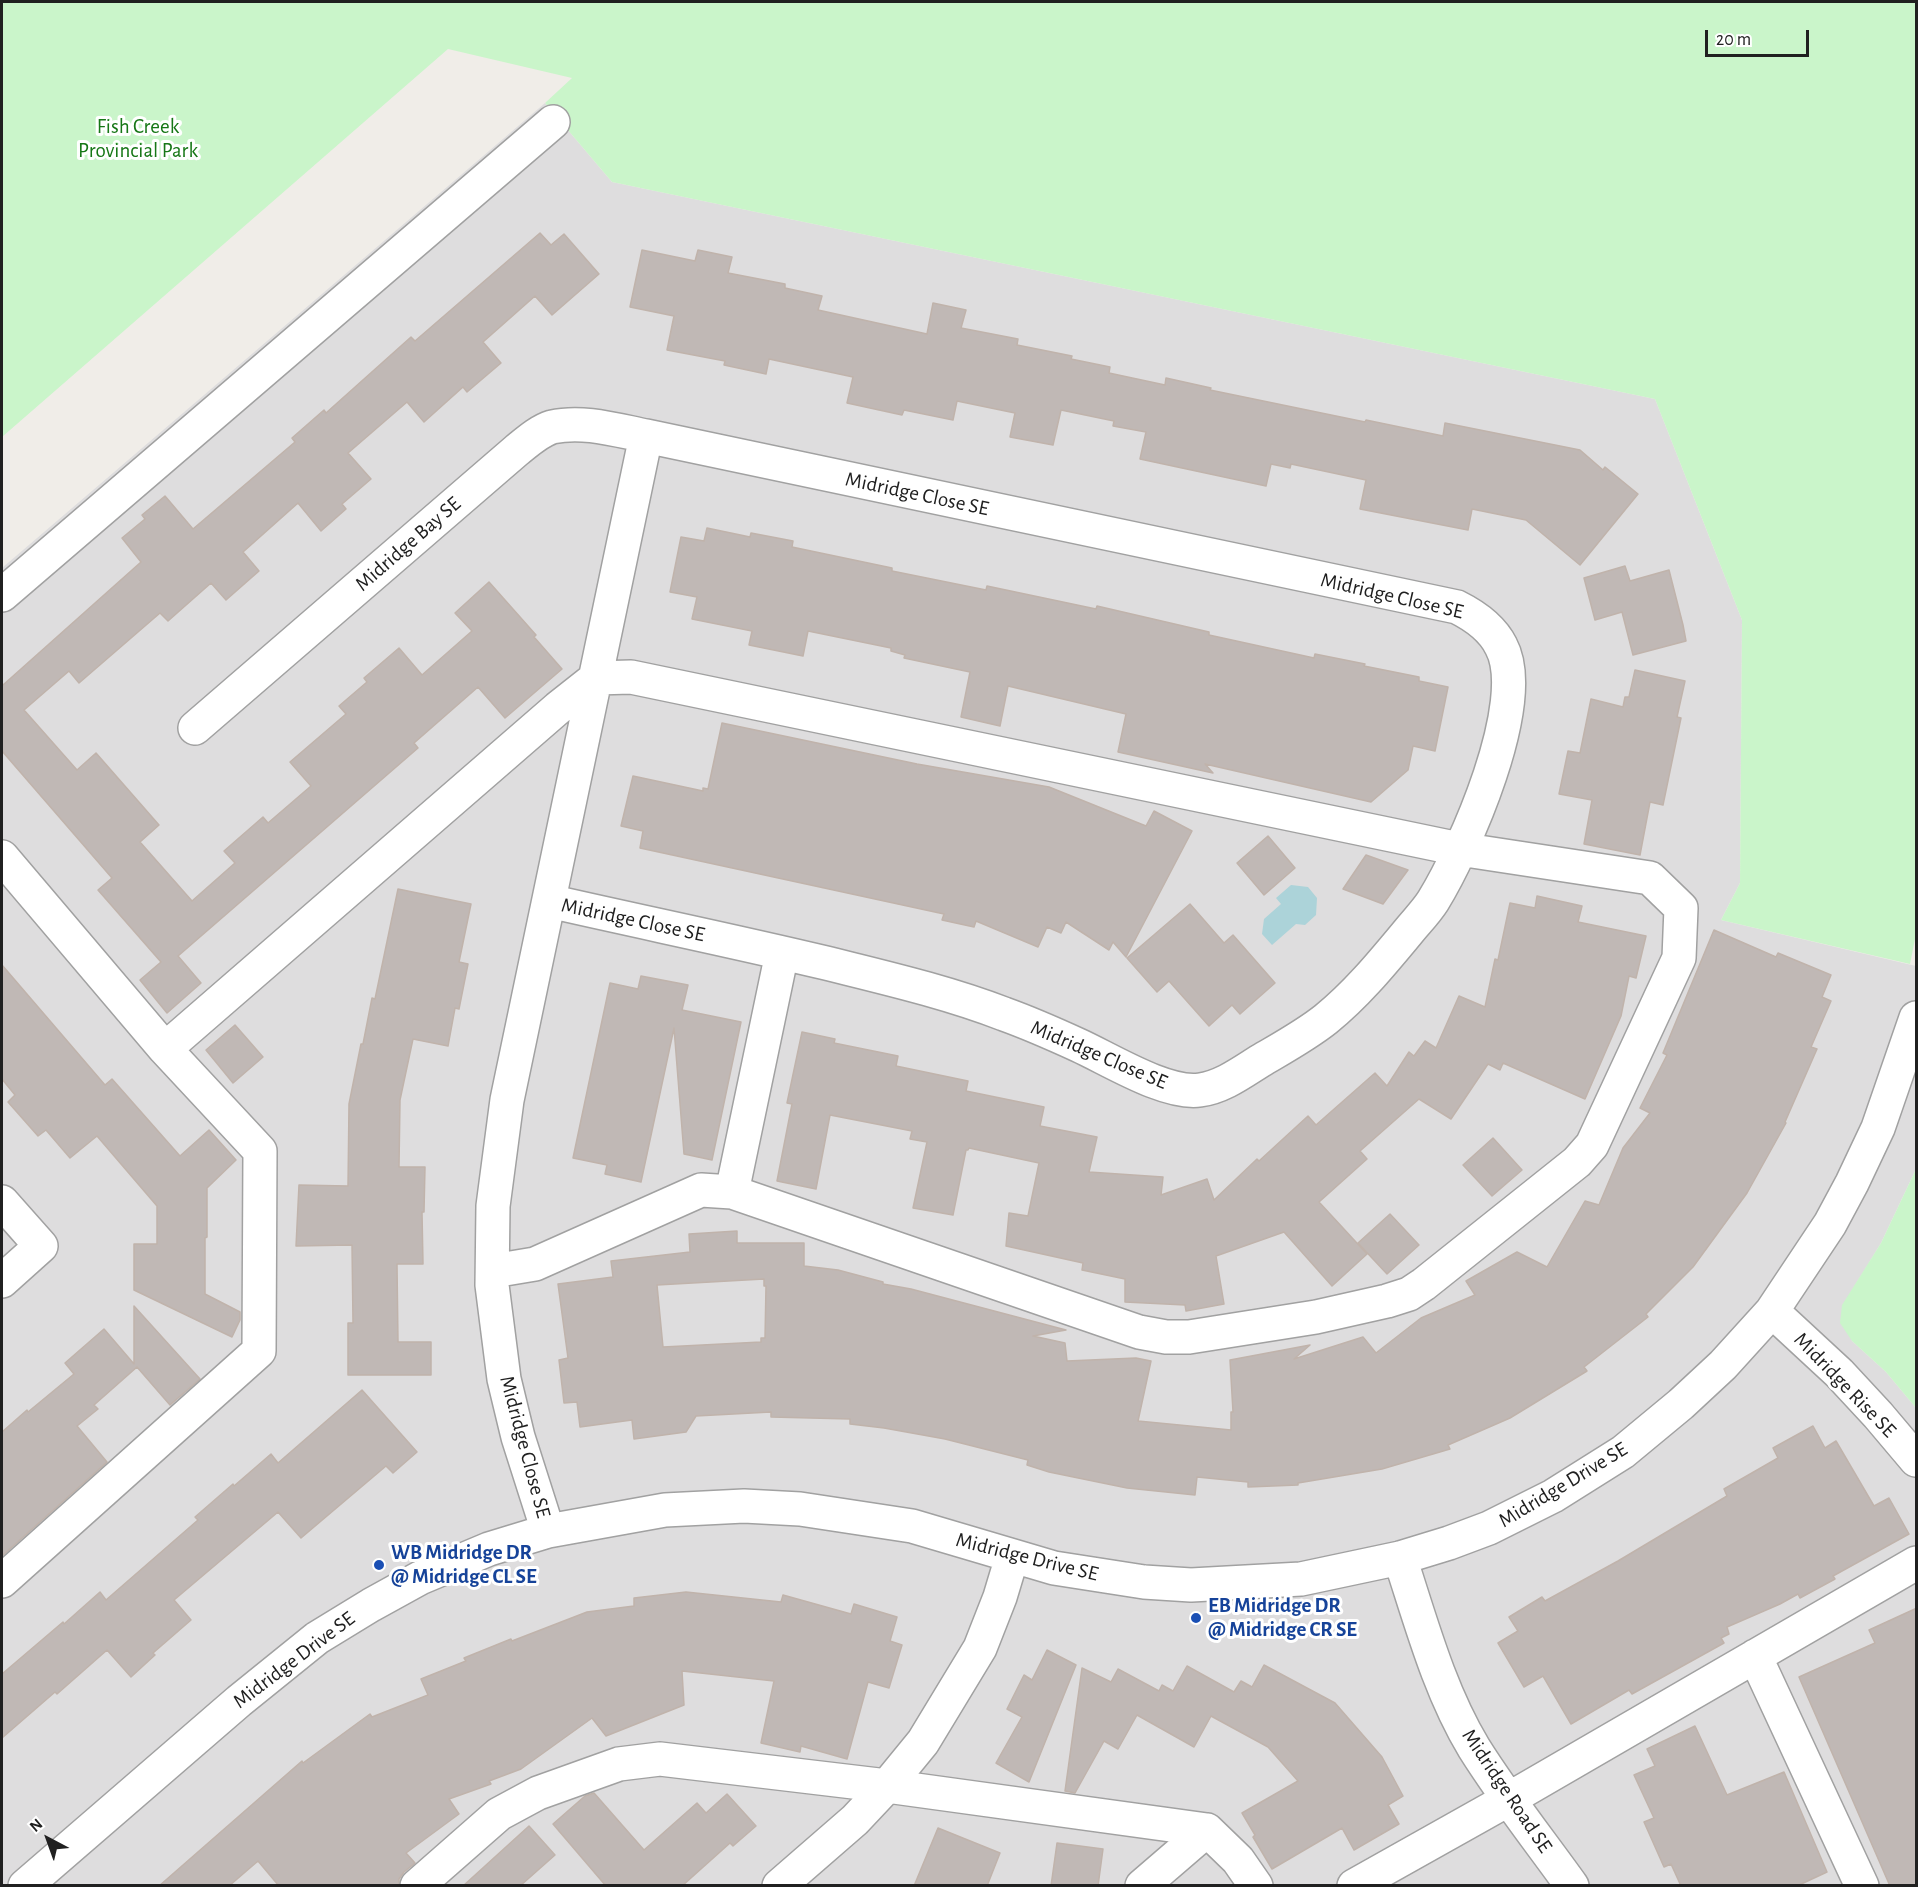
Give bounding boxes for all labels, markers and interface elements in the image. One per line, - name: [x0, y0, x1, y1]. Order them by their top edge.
- scale bar: [1708, 18, 1812, 56]
- text: 20 m: [1716, 31, 1751, 49]
- park label: Fish Creek Provincial Park: [78, 114, 198, 164]
- street label: Midridge Close SE: [843, 466, 991, 522]
- street label: Midridge Bay SE: [350, 491, 466, 597]
- street label: Midridge Close SE: [1318, 567, 1466, 625]
- street label: Midridge Close SE: [559, 892, 707, 948]
- street label: Midridge Close SE: [1027, 1015, 1171, 1095]
- street label: Midridge Rise SE: [1789, 1327, 1901, 1443]
- street label: Midridge Close SE: [494, 1373, 556, 1521]
- street label: Midridge Drive SE: [1494, 1437, 1632, 1533]
- street label: Midridge Drive SE: [953, 1527, 1101, 1587]
- place label: WB Midridge DR @ Midridge CL SE: [391, 1540, 537, 1590]
- marker: WB Midridge DR @ Midridge CL SE: [372, 1558, 386, 1572]
- place label: EB Midridge DR @ Midridge CR SE: [1208, 1593, 1357, 1643]
- street label: Midridge Drive SE: [228, 1606, 360, 1714]
- marker: EB Midridge DR @ Midridge CR SE: [1189, 1611, 1203, 1625]
- street label: Midridge Road SE: [1456, 1724, 1558, 1858]
- north arrow: [18, 1809, 78, 1869]
- text: N: [27, 1816, 46, 1835]

